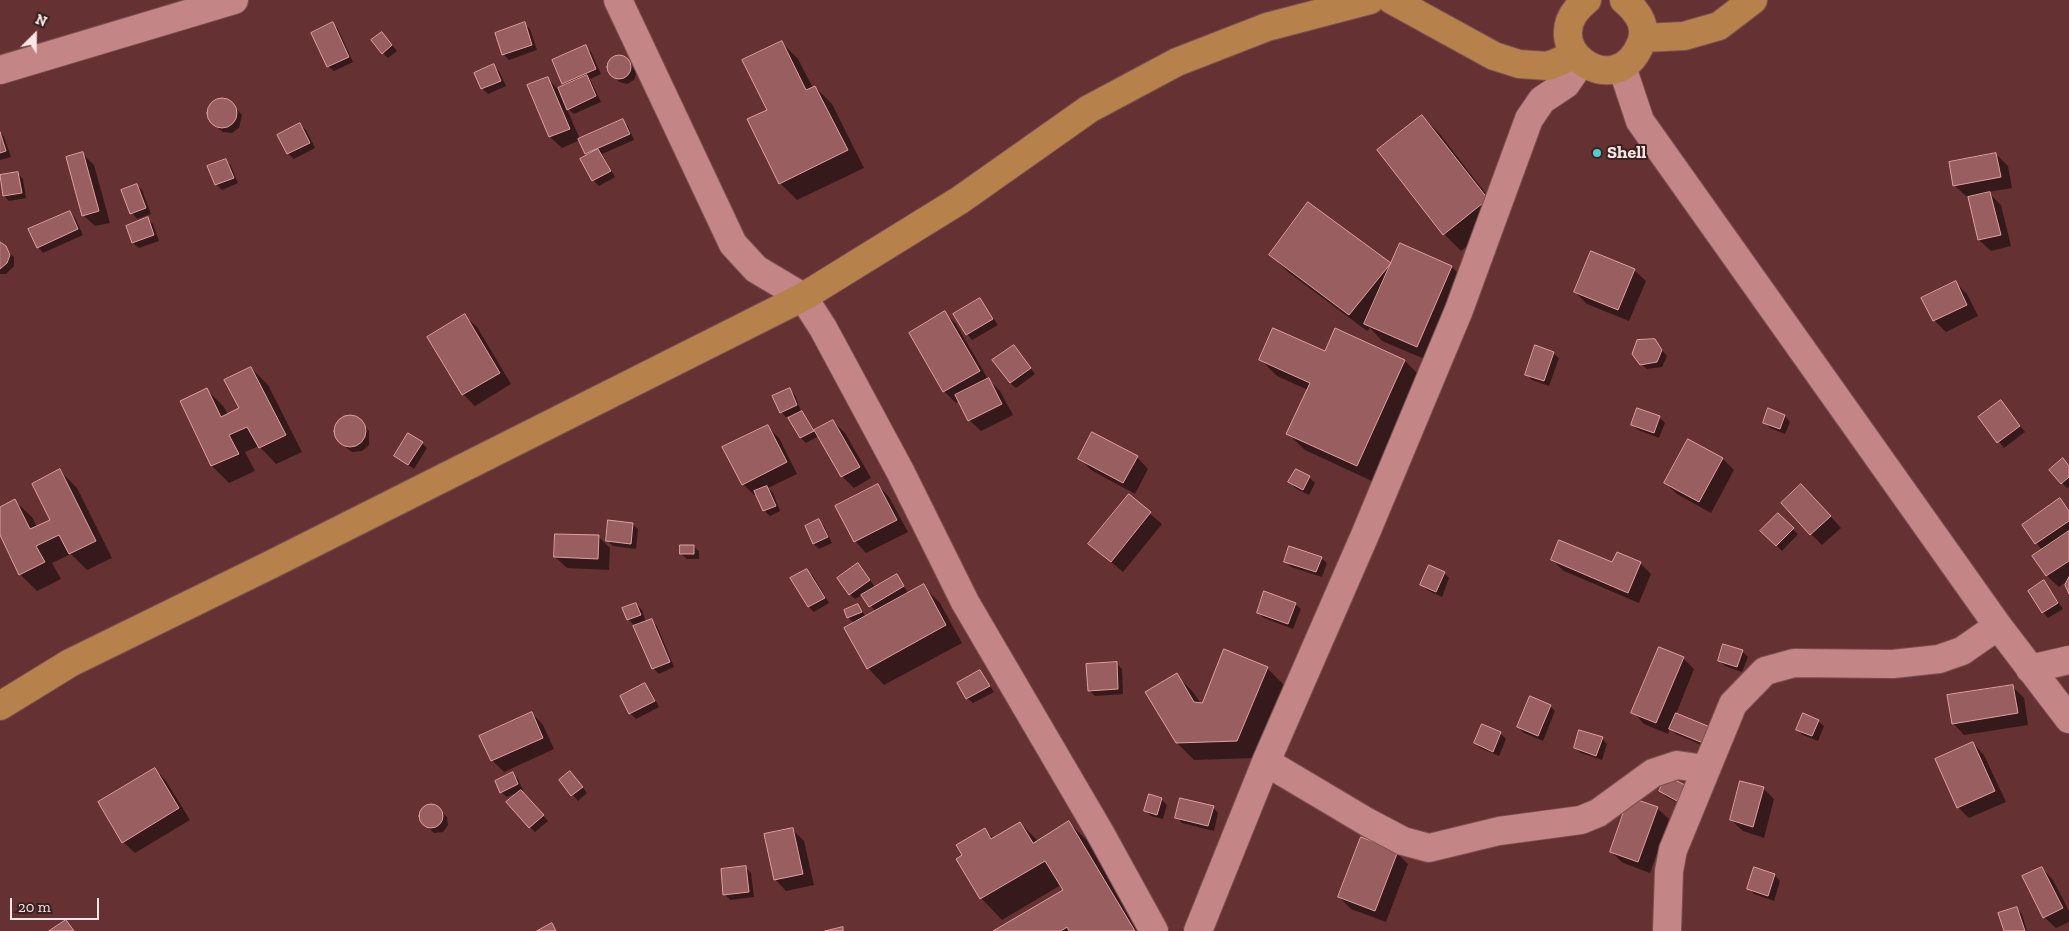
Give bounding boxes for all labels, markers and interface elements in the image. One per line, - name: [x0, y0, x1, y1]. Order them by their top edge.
- north arrow: [10, 10, 60, 60]
- text: N: [33, 11, 49, 31]
- place label: Shell: [1607, 142, 1646, 164]
- marker: Shell: [1591, 147, 1603, 159]
- scale bar: [12, 888, 101, 920]
- text: 20 m: [18, 898, 51, 916]

